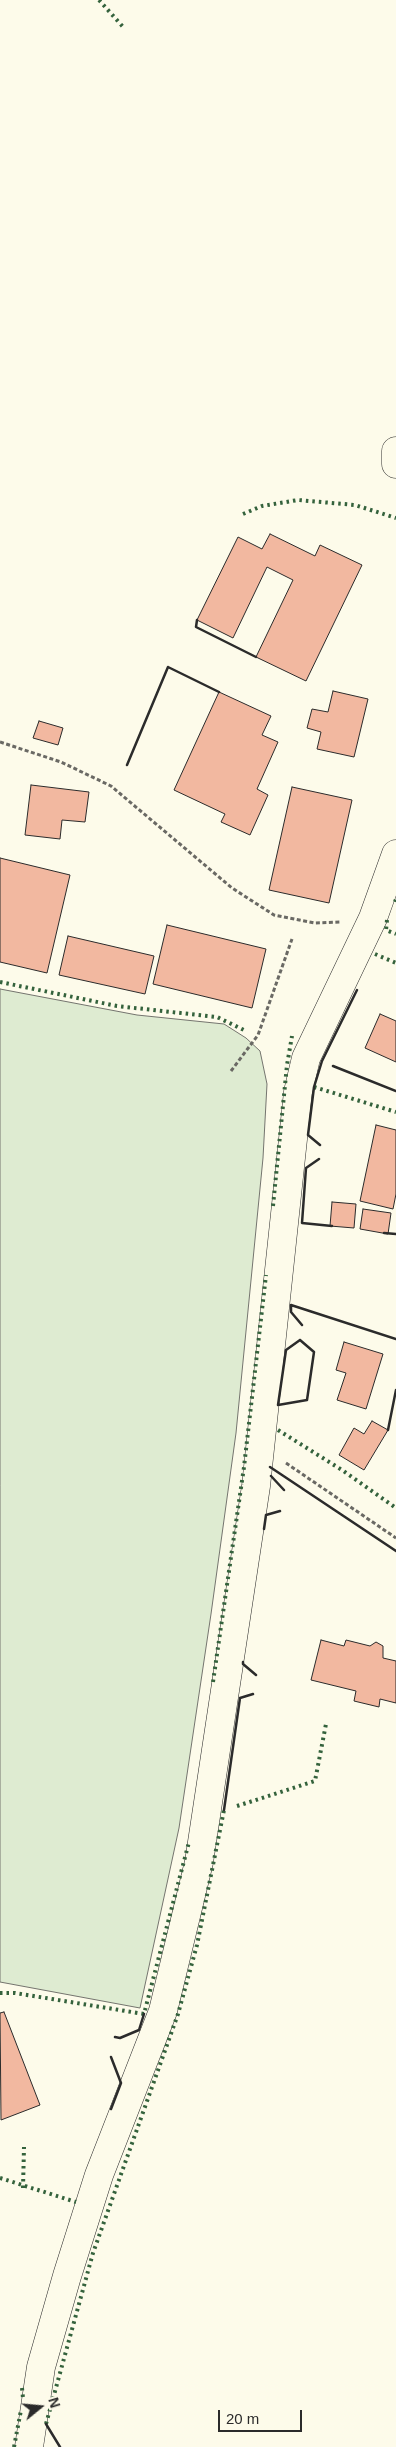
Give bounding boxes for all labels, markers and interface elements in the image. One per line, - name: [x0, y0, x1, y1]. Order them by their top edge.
- north arrow: [15, 2382, 65, 2432]
- text: N: [45, 2395, 63, 2410]
- scale bar: [221, 2400, 305, 2432]
- text: 20 m: [226, 2410, 259, 2427]

